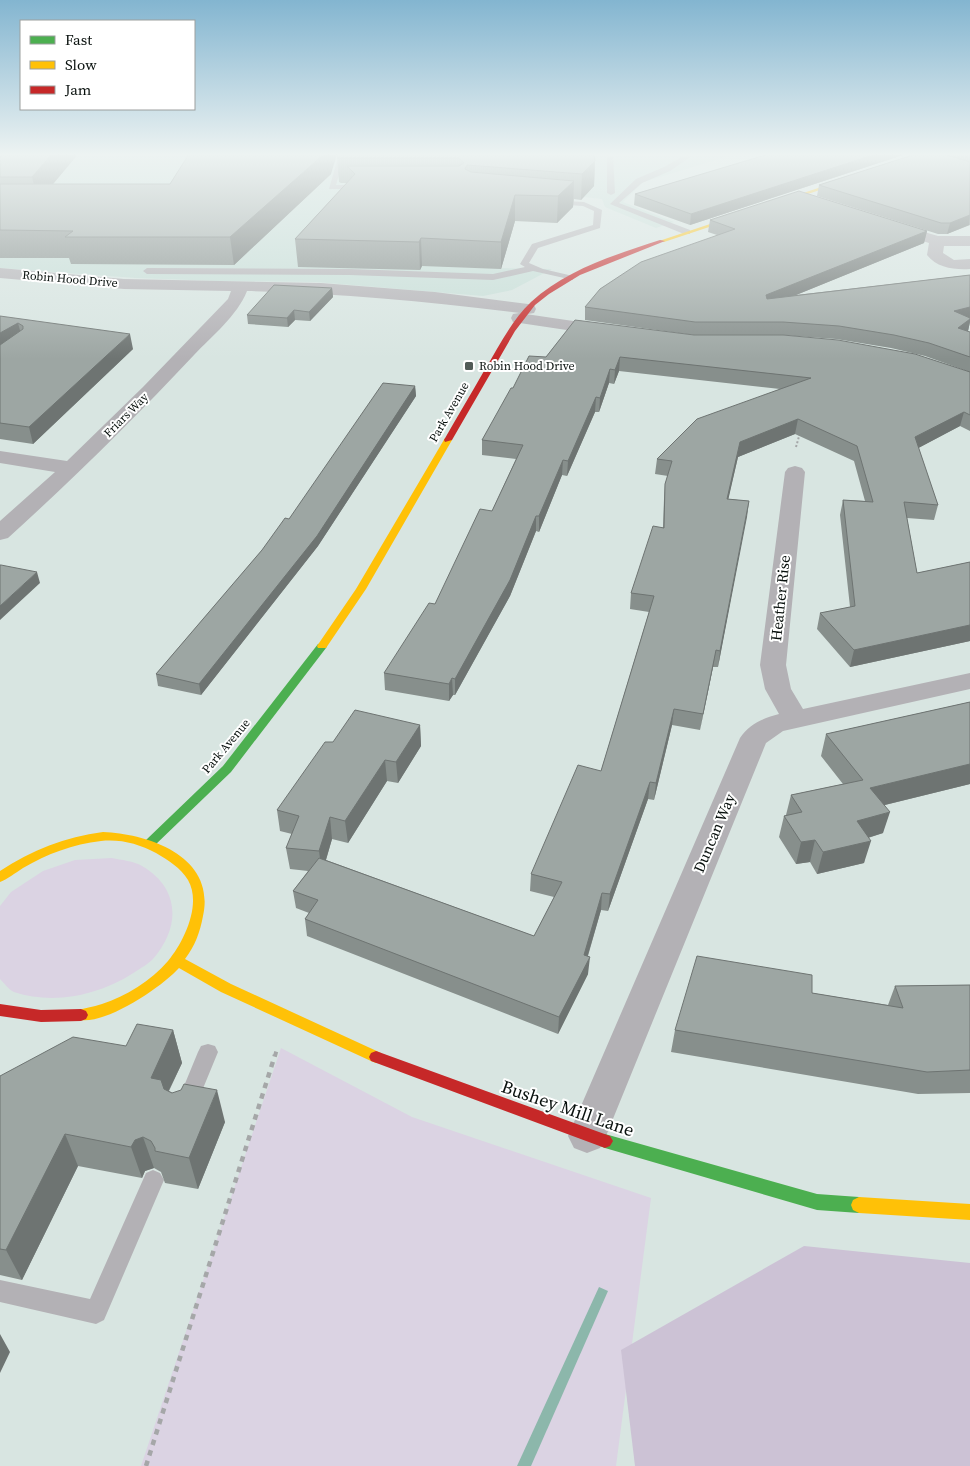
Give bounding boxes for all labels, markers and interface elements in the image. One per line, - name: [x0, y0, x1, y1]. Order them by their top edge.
- legend: [20, 20, 195, 110]
- text: Fast: [65, 29, 92, 50]
- text: Slow: [65, 54, 97, 75]
- text: Jam: [64, 79, 92, 100]
- street label: Robin Hood Drive: [22, 267, 118, 291]
- place label: Robin Hood Drive: [479, 358, 575, 374]
- marker: Robin Hood Drive: [463, 360, 475, 372]
- street label: Park Avenue: [425, 379, 473, 445]
- street label: Friars Way: [100, 389, 152, 441]
- street label: Heather Rise: [765, 554, 795, 642]
- street label: Park Avenue: [198, 715, 254, 777]
- street label: Duncan Way: [688, 790, 740, 876]
- street label: Bushey Mill Lane: [498, 1074, 638, 1142]

